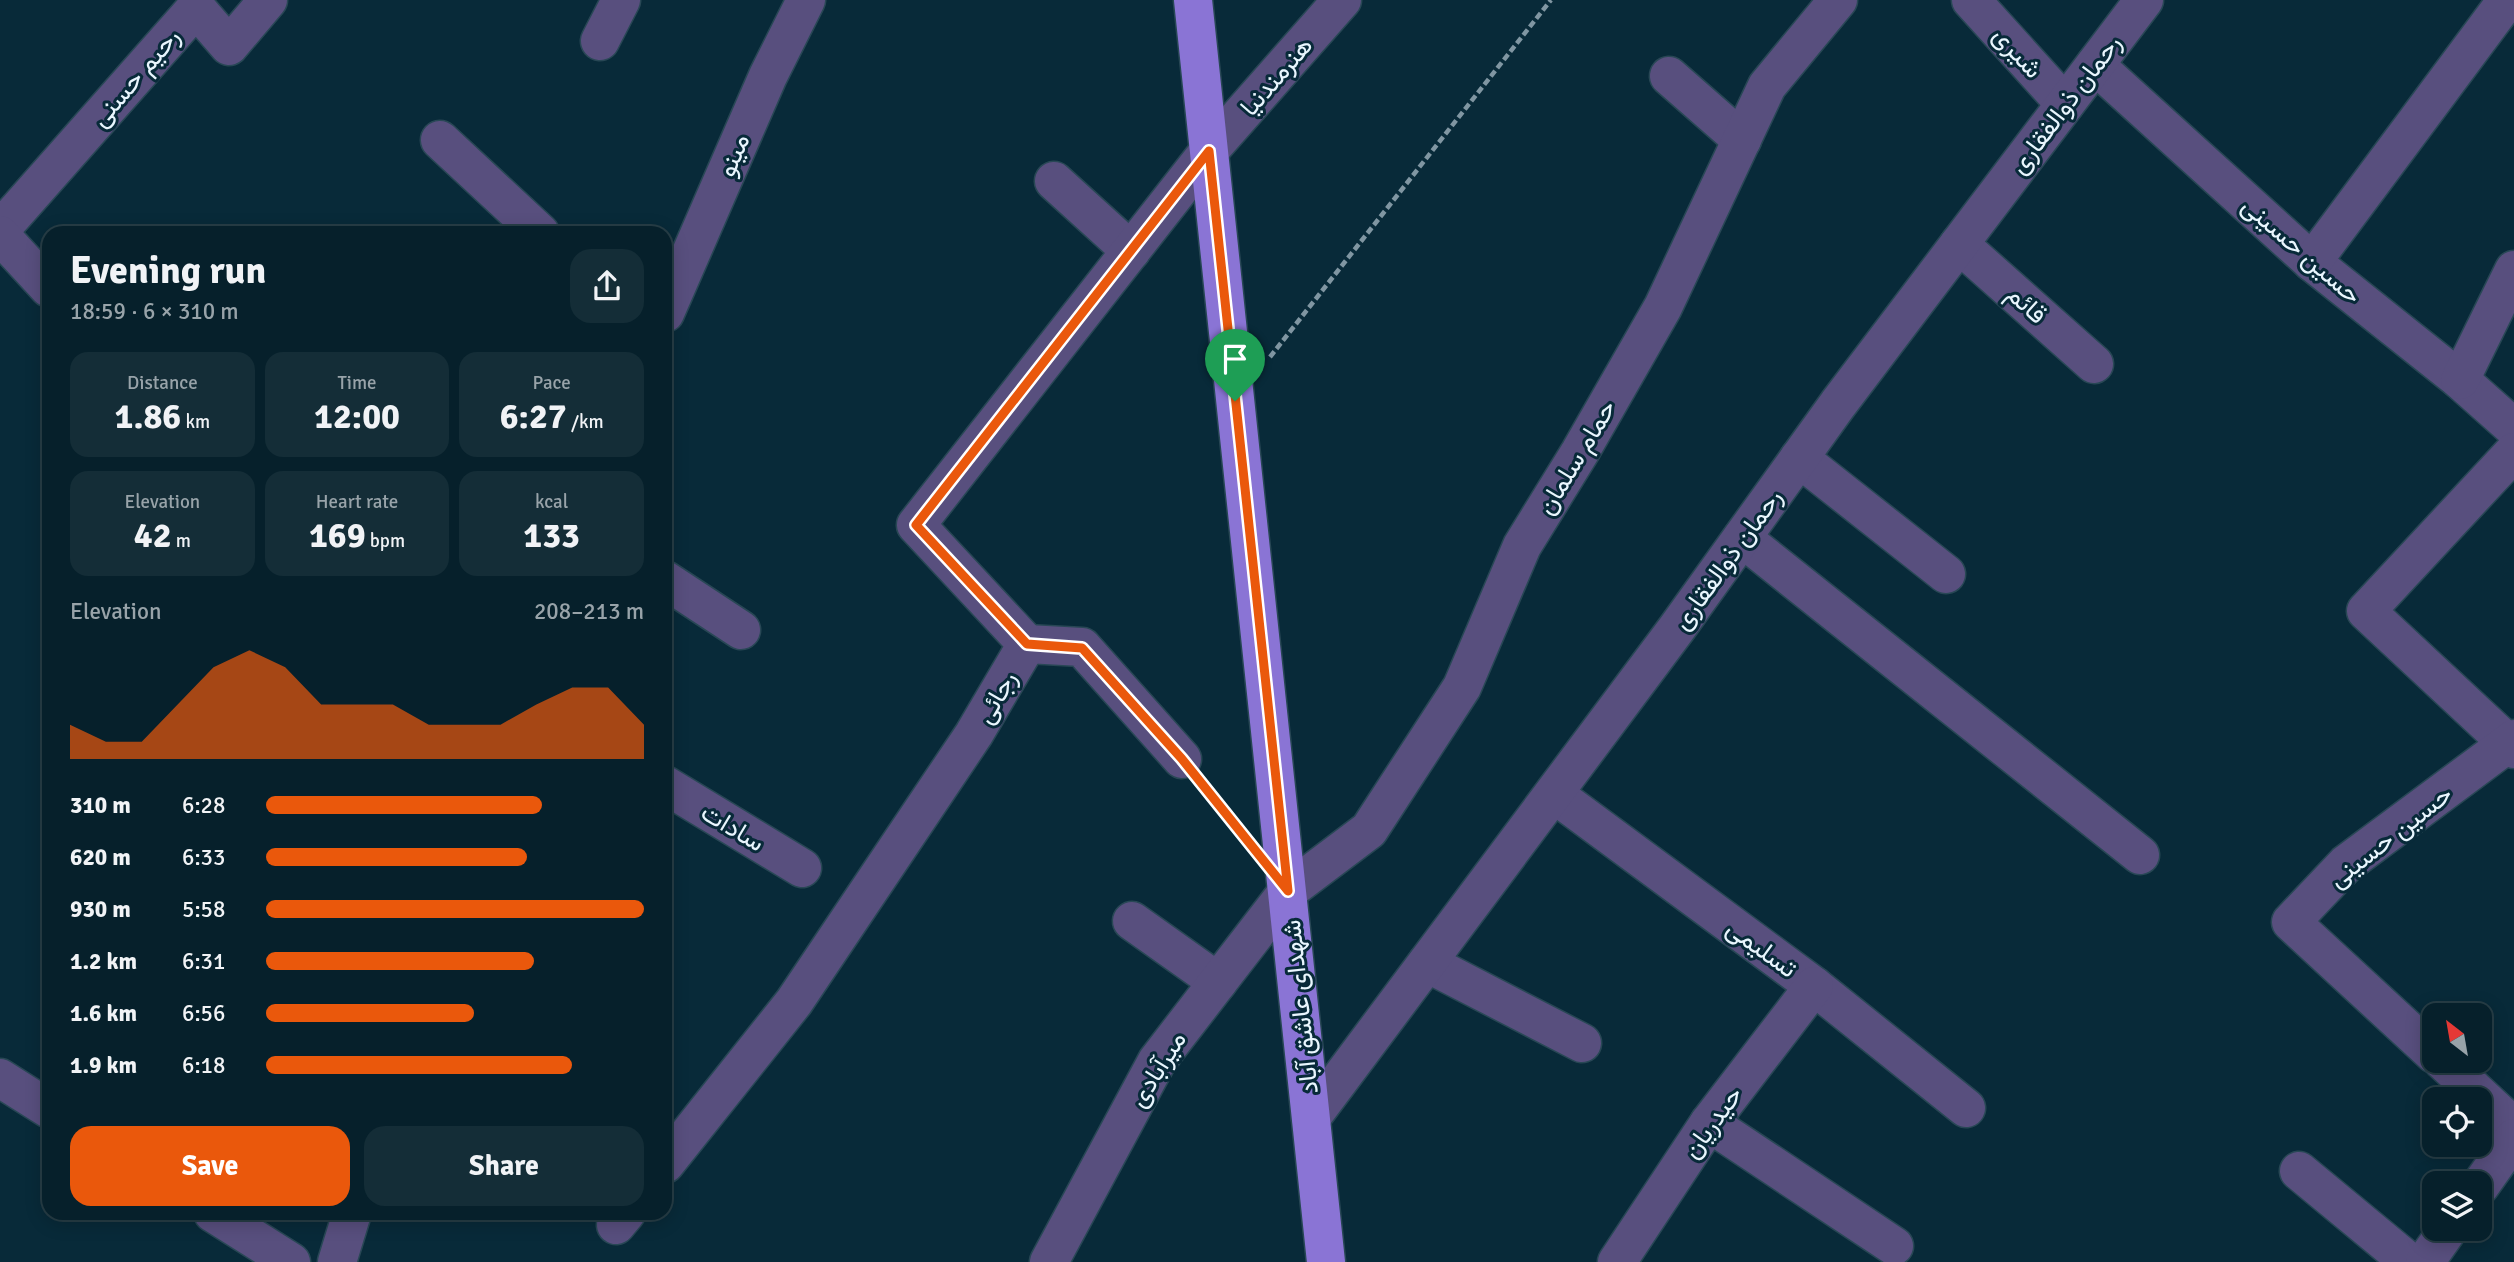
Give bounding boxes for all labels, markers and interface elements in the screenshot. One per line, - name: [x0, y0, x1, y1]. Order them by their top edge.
- street label: شیری: [1986, 20, 2049, 85]
- street label: رحیم حسنی: [84, 22, 187, 134]
- street label: رحمان ذوالفقاری: [2003, 28, 2129, 181]
- street label: هنرمندنیا: [1234, 30, 1320, 123]
- street label: مینو: [711, 129, 757, 182]
- street label: حسین حسینی: [2235, 190, 2368, 312]
- text: Evening run: [70, 247, 266, 294]
- button: share: [570, 249, 644, 323]
- street label: قائم: [2000, 278, 2053, 331]
- text: 18:59 · 6 × 310 m: [70, 297, 239, 326]
- pin: [1205, 329, 1265, 401]
- icon: arrive: [1216, 340, 1254, 378]
- text: Distance: [127, 371, 198, 395]
- text: Time: [337, 371, 377, 395]
- text: Pace: [533, 371, 571, 395]
- street label: حمام سلمان: [1530, 394, 1624, 521]
- text: 1.86: [115, 395, 181, 438]
- text: 12:00: [314, 395, 400, 438]
- text: 6:27: [500, 395, 567, 438]
- text: km: [181, 410, 210, 434]
- text: /km: [567, 410, 604, 434]
- street label: رحمان ذوالفقاری: [1666, 483, 1790, 636]
- text: Elevation: [124, 490, 200, 514]
- text: Heart rate: [316, 490, 398, 514]
- text: kcal: [535, 490, 568, 514]
- text: 42: [134, 514, 172, 557]
- text: 169: [309, 514, 366, 557]
- text: 133: [523, 514, 580, 557]
- text: m: [172, 529, 191, 553]
- text: bpm: [366, 529, 405, 553]
- text: Elevation: [70, 597, 162, 626]
- text: 208–213 m: [534, 597, 644, 626]
- street label: رجائی: [969, 665, 1025, 730]
- street label: حسین حسینی: [2322, 778, 2459, 895]
- text: 310 m: [70, 791, 131, 820]
- text: 6:28: [182, 791, 225, 820]
- street label: سادات: [695, 796, 770, 859]
- text: 620 m: [70, 843, 131, 872]
- text: 6:33: [182, 843, 225, 872]
- text: 930 m: [70, 895, 131, 924]
- text: 5:58: [182, 895, 225, 924]
- street label: تسلیمی: [1720, 912, 1803, 985]
- street label: شهدای عاشق آباد: [1276, 918, 1326, 1095]
- text: 1.2 km: [70, 947, 137, 976]
- text: 6:31: [182, 947, 225, 976]
- text: 1.6 km: [70, 999, 137, 1028]
- text: 6:56: [182, 999, 225, 1028]
- north arrow: [2422, 1003, 2492, 1073]
- map controls: [2422, 1003, 2492, 1241]
- street label: میرآبادی: [1122, 1026, 1194, 1114]
- text: 1.9 km: [70, 1051, 137, 1080]
- text: 6:18: [182, 1051, 225, 1080]
- street label: حیدریان: [1676, 1080, 1750, 1165]
- button: locate: [2422, 1087, 2492, 1157]
- button: Save: [70, 1126, 350, 1206]
- button: Share: [364, 1126, 644, 1206]
- button: layers: [2422, 1171, 2492, 1241]

